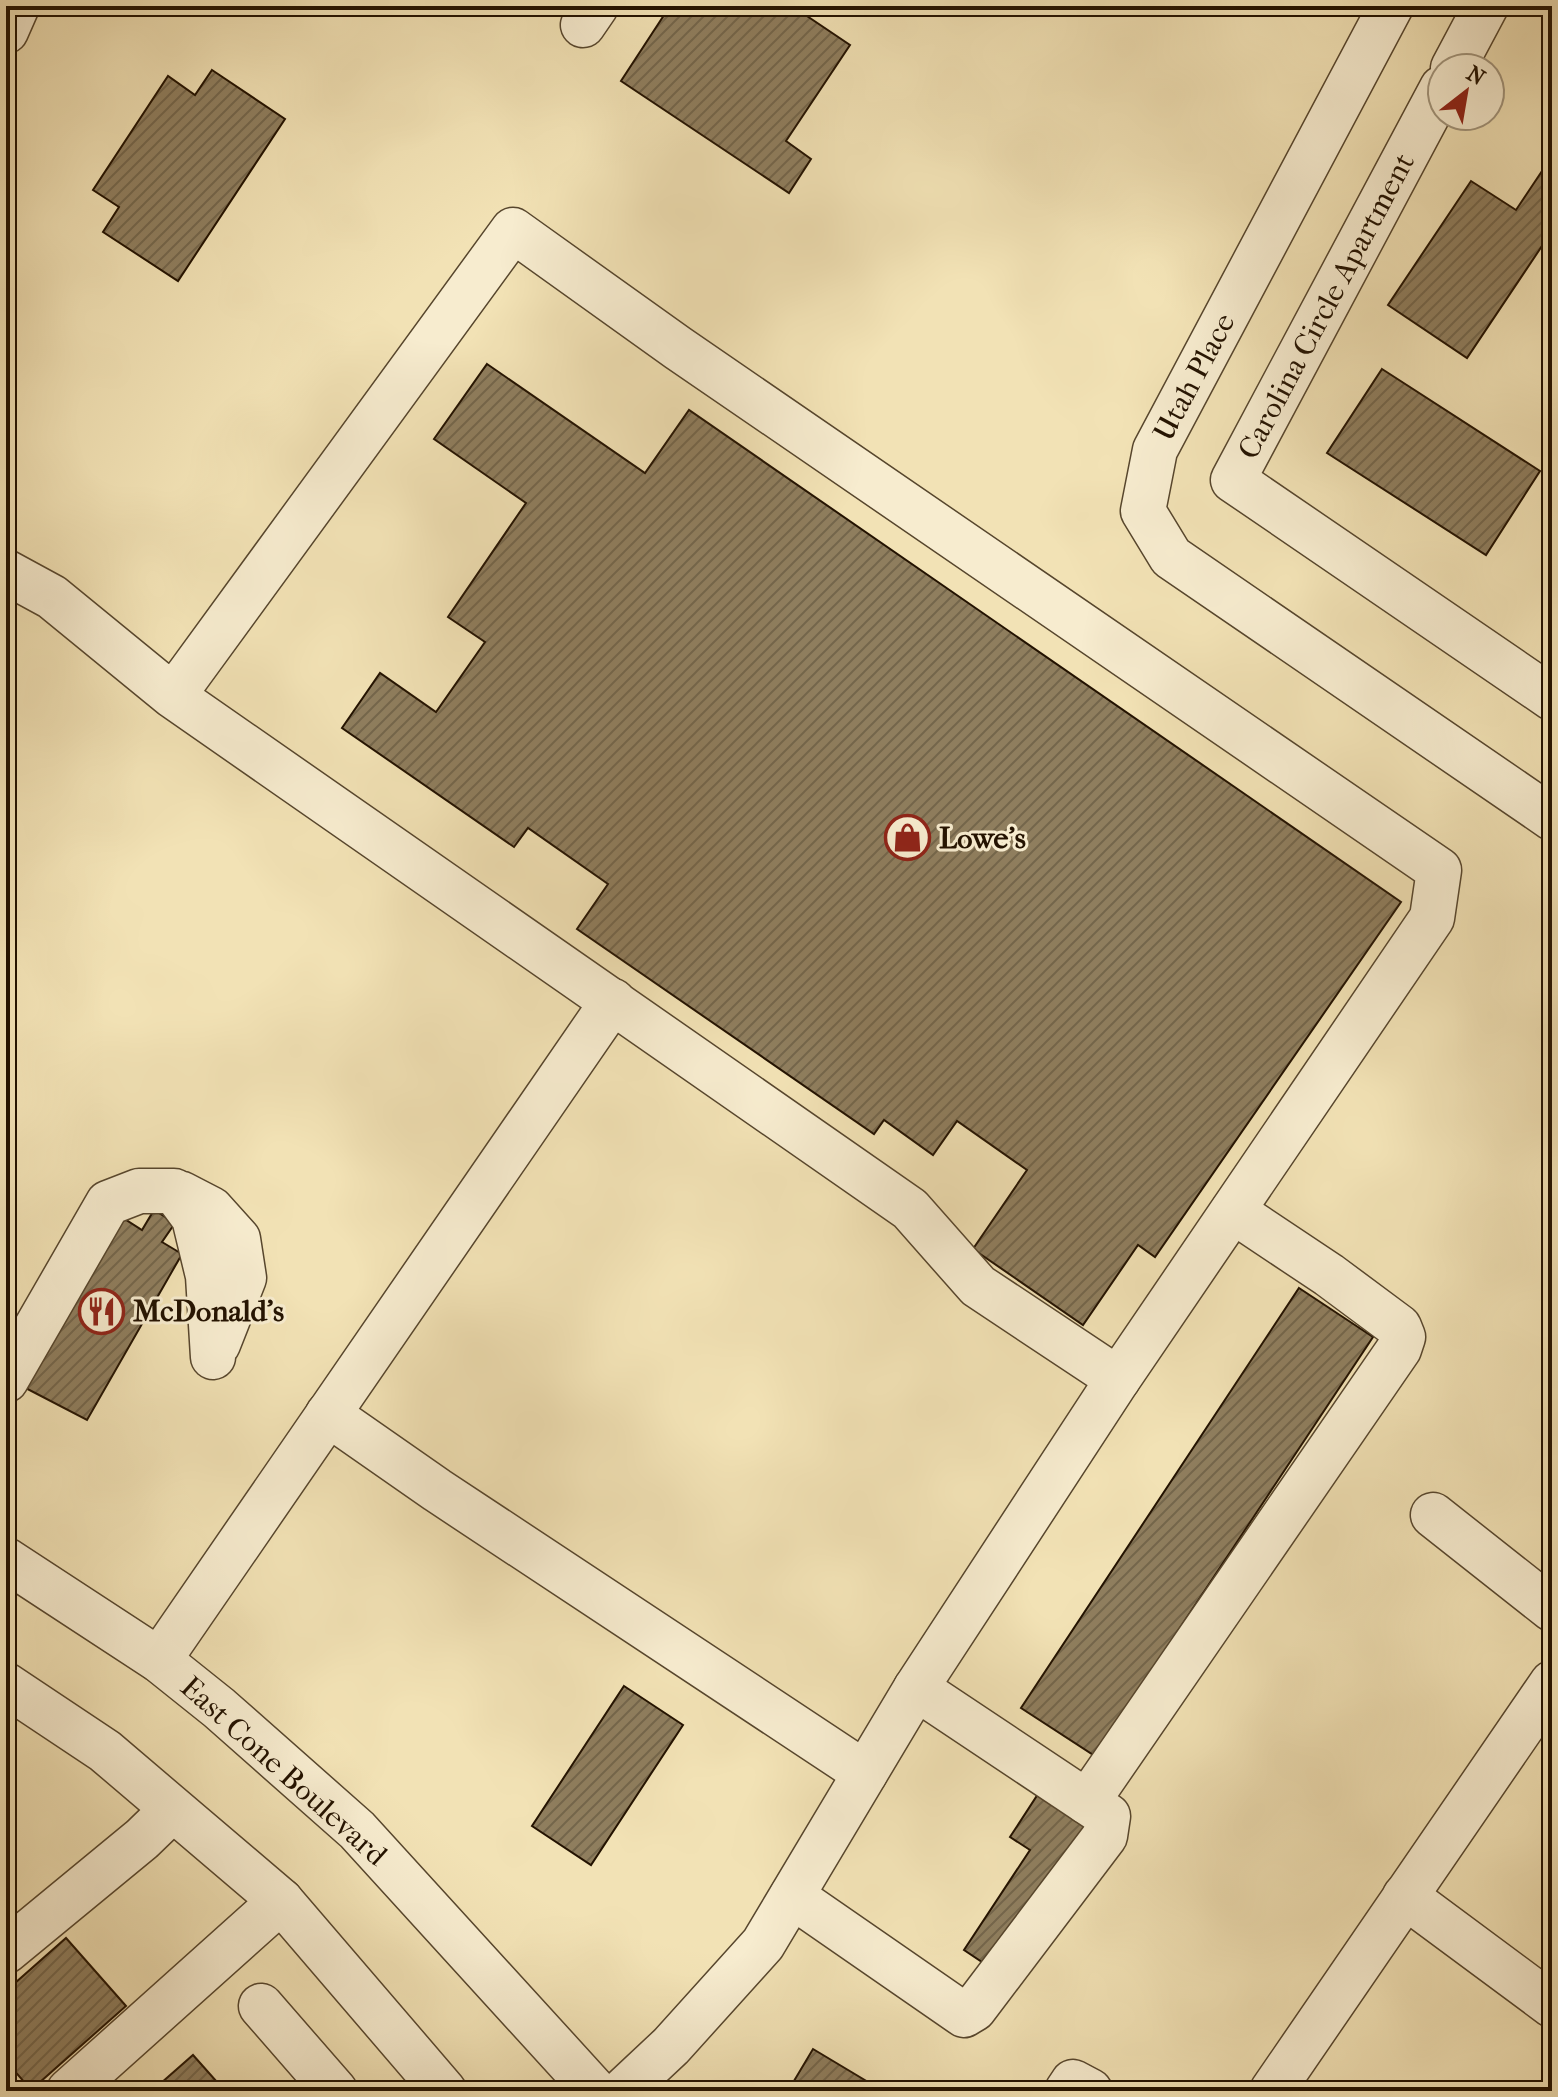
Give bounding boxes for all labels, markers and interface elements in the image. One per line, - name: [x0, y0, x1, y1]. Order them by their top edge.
- north arrow: [1426, 52, 1506, 132]
- text: N: [1462, 60, 1490, 91]
- street label: Carolina Circle Apartment: [1231, 147, 1422, 465]
- street label: Utah Place: [1146, 307, 1243, 447]
- shop icon: Lowe's: [884, 814, 932, 862]
- place label: Lowe's: [939, 821, 1026, 856]
- restaurant icon: McDonald's: [78, 1287, 126, 1335]
- place label: McDonald's: [133, 1294, 284, 1329]
- street label: East Cone Boulevard: [173, 1670, 395, 1874]

